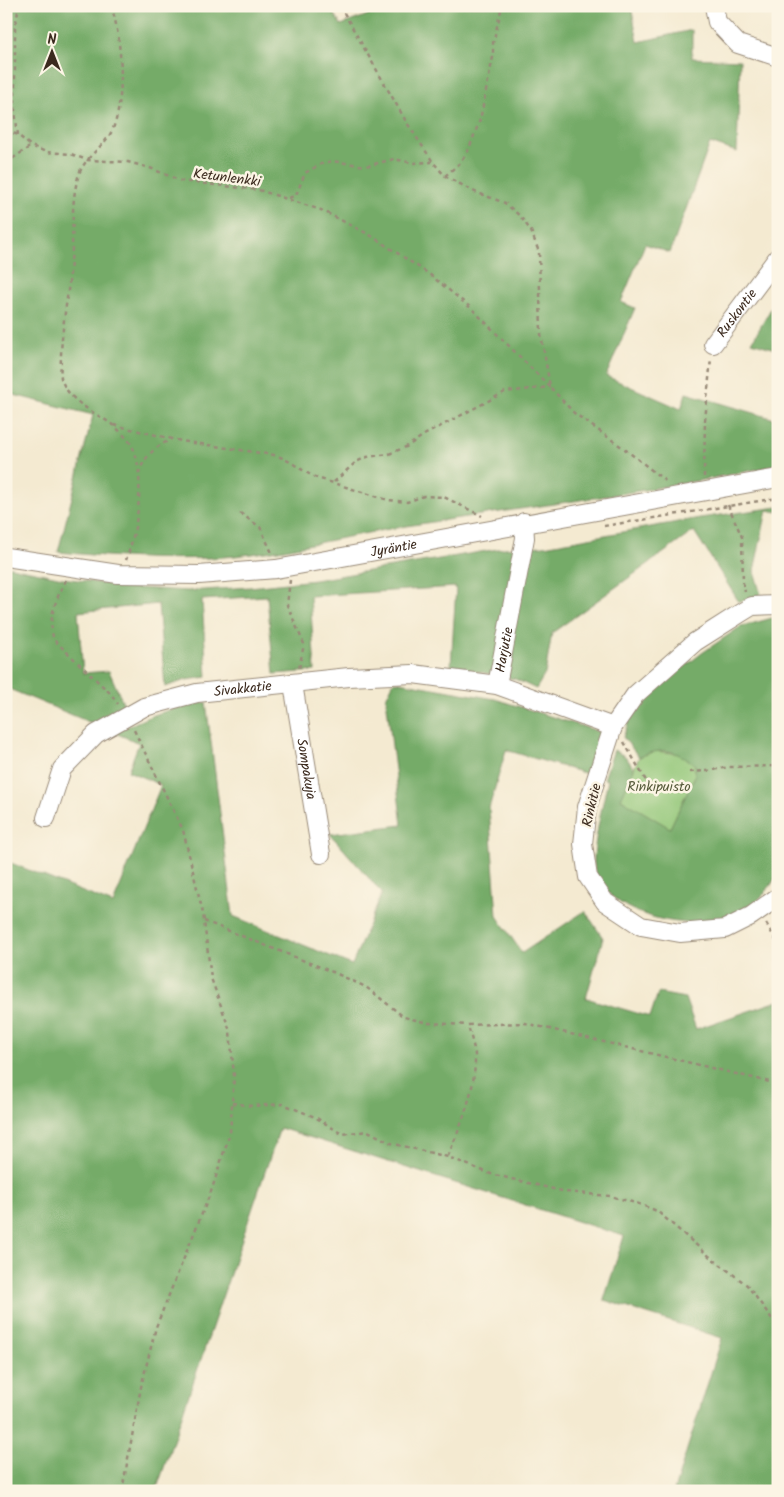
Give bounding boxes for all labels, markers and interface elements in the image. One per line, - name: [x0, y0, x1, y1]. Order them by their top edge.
- north arrow: [28, 28, 78, 78]
- text: N: [48, 29, 57, 51]
- street label: Ketunlenkki: [192, 163, 263, 193]
- street label: Ruskontie: [711, 284, 763, 343]
- street label: Jyräntie: [369, 534, 419, 564]
- street label: Harjutie: [490, 625, 520, 674]
- street label: Sivakkatie: [213, 675, 273, 703]
- street label: Sompakuja: [290, 737, 322, 801]
- park label: Rinkipuisto: [627, 776, 691, 798]
- street label: Rinkitie: [576, 781, 608, 829]

